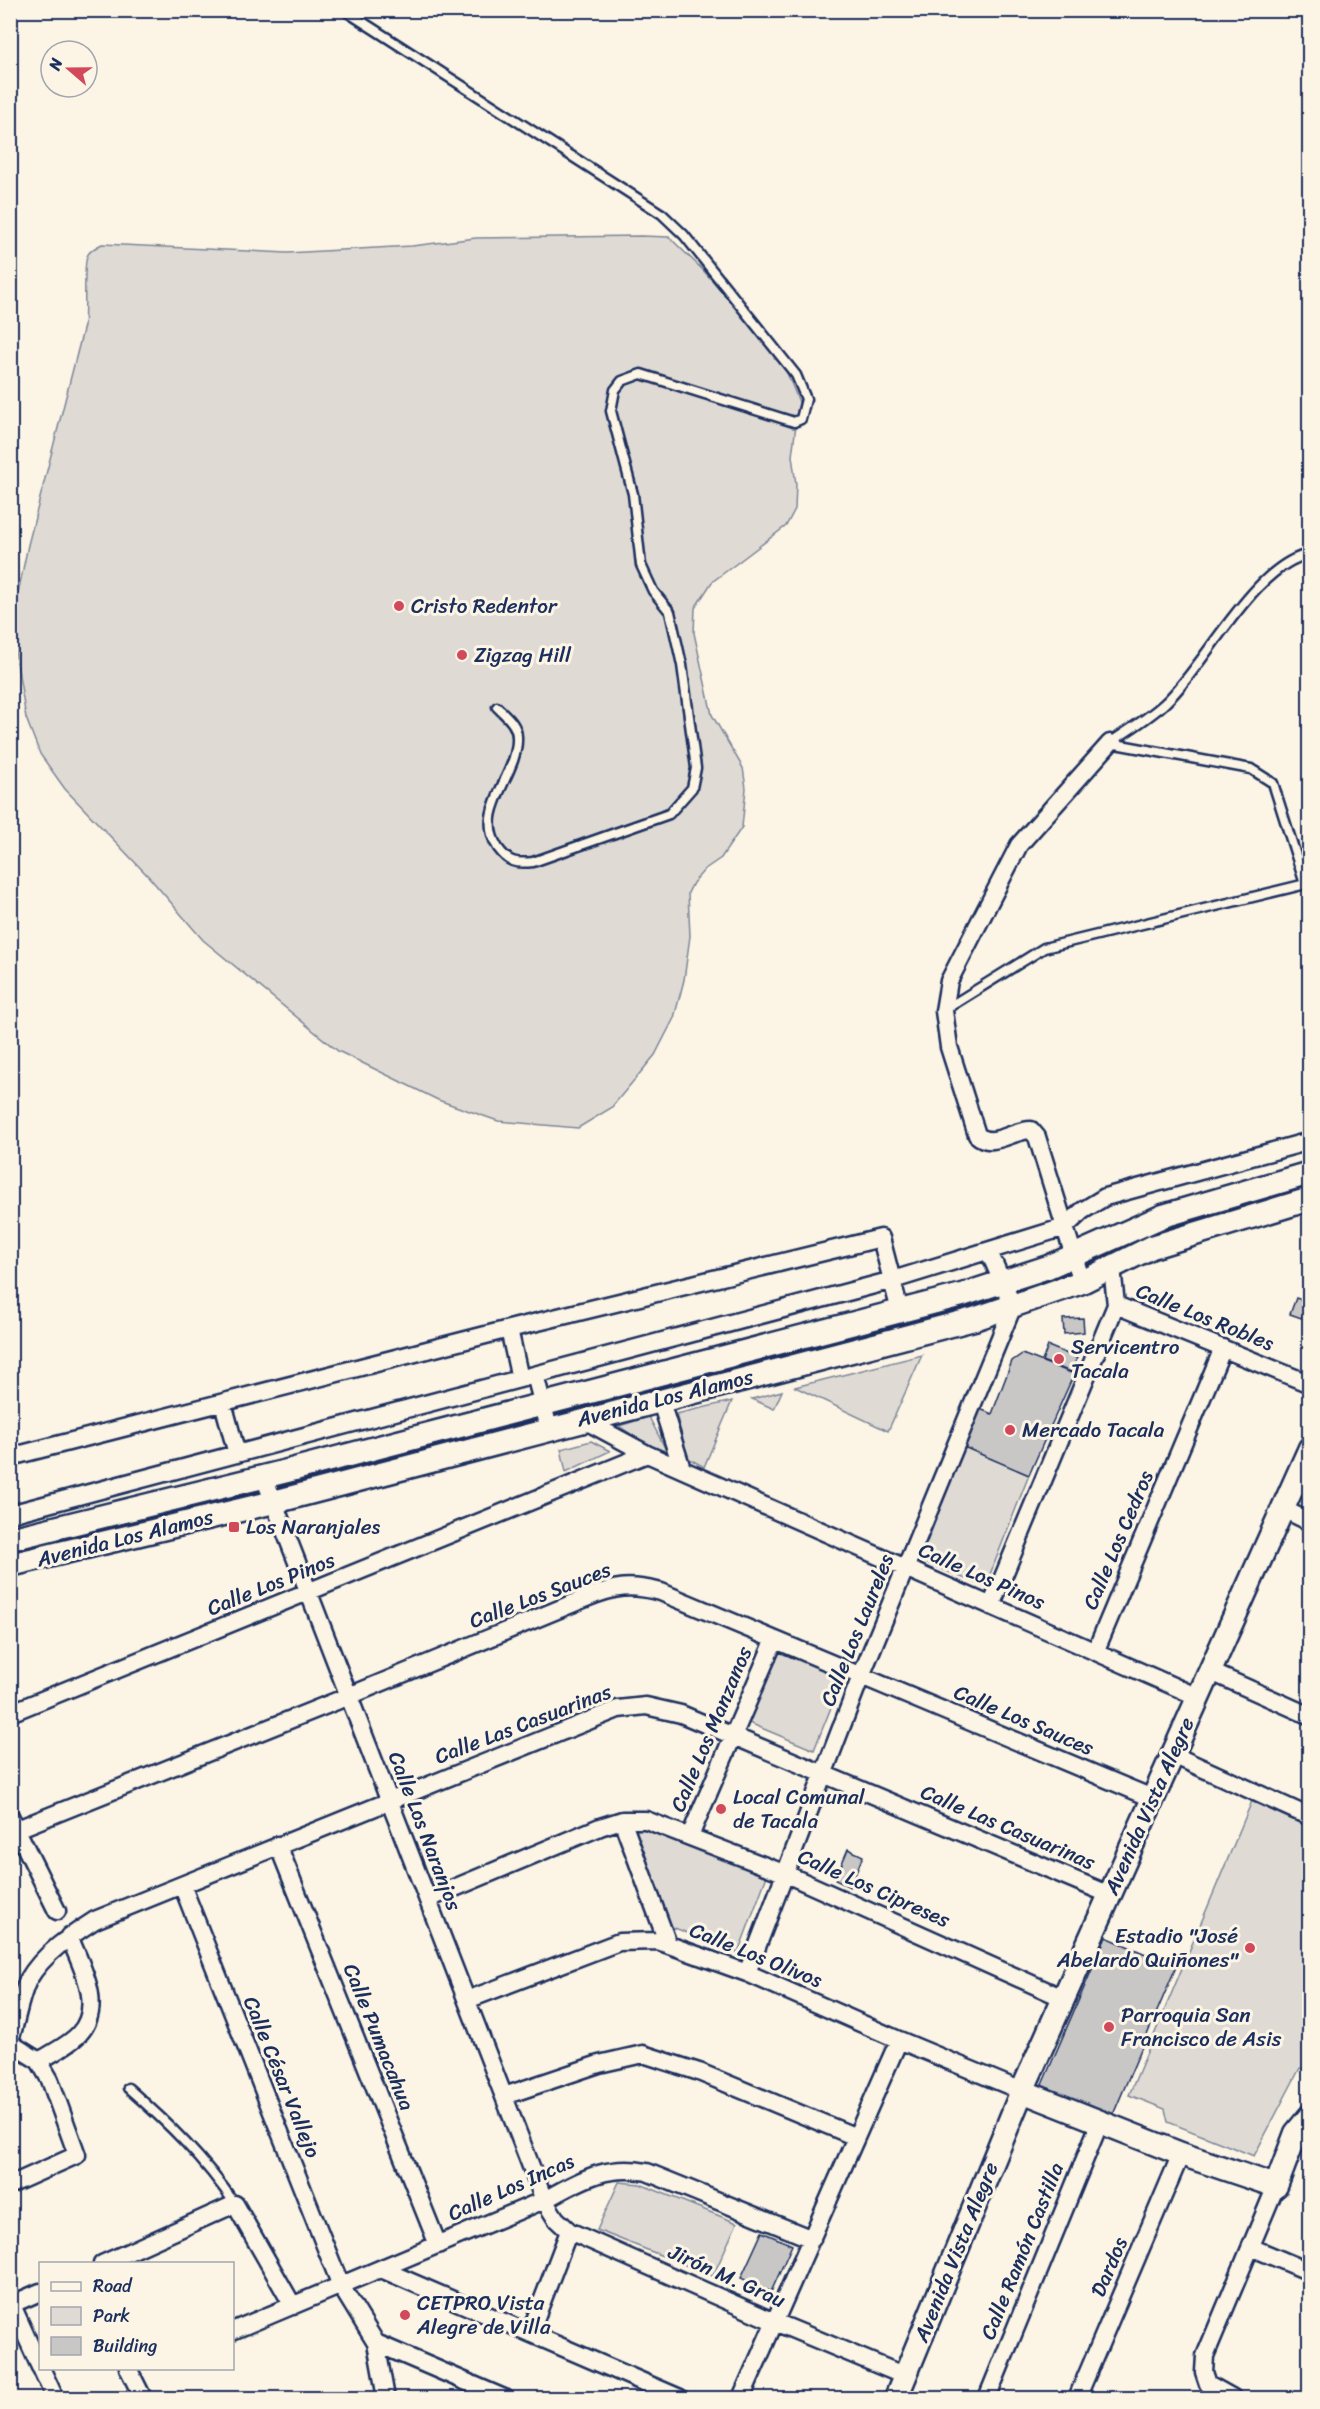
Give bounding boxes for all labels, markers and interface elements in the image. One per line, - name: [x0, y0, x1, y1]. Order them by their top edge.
- north arrow: [39, 39, 99, 99]
- text: N: [40, 53, 71, 75]
- place label: Cristo Redentor: [411, 587, 558, 625]
- marker: Cristo Redentor: [392, 599, 406, 613]
- place label: Zigzag Hill: [474, 636, 572, 674]
- marker: Zigzag Hill: [455, 648, 469, 662]
- street label: Calle Los Robles: [1130, 1272, 1280, 1362]
- place label: Servicentro Tacala: [1071, 1328, 1180, 1390]
- marker: Servicentro Tacala: [1052, 1352, 1066, 1366]
- street label: Avenida Los Alamos: [572, 1358, 757, 1439]
- place label: Mercado Tacala: [1022, 1411, 1165, 1449]
- marker: Mercado Tacala: [1003, 1423, 1017, 1437]
- street label: Calle Los Cedros: [1072, 1464, 1165, 1616]
- street label: Avenida Los Alamos: [32, 1498, 217, 1579]
- place label: Los Naranjales: [246, 1508, 380, 1546]
- marker: Los Naranjales: [227, 1520, 241, 1534]
- street label: Calle Los Pinos: [912, 1531, 1052, 1621]
- street label: Calle Los Pinos: [201, 1541, 341, 1627]
- street label: Calle Los Laureles: [809, 1548, 905, 1712]
- street label: Calle Los Sauces: [463, 1550, 617, 1639]
- street label: Calle Los Manzanos: [659, 1640, 763, 1818]
- street label: Calle Las Casuarinas: [429, 1673, 617, 1775]
- street label: Calle Los Sauces: [948, 1673, 1100, 1767]
- street label: Avenida Vista Alegre: [1092, 1711, 1205, 1902]
- street label: Calle Los Naranjos: [377, 1746, 473, 1917]
- street label: Calle Las Casuarinas: [915, 1773, 1102, 1881]
- place label: Local Comunal de Tacala: [733, 1778, 866, 1840]
- marker: Local Comunal de Tacala: [714, 1802, 728, 1816]
- street label: Calle Los Cipreses: [792, 1837, 957, 1939]
- street label: Calle Los Olivos: [684, 1911, 829, 1999]
- place label: Estadio "José Abelardo Quiñones": [1056, 1917, 1239, 1979]
- marker: Estadio "José Abelardo Quiñones": [1243, 1941, 1257, 1955]
- street label: Calle Pumacahua: [332, 1958, 426, 2117]
- street label: Calle César Vallejo: [232, 1990, 332, 2164]
- place label: Parroquia San Francisco de Asis: [1121, 1996, 1282, 2058]
- marker: Parroquia San Francisco de Asis: [1102, 2020, 1116, 2034]
- street label: Calle Los Incas: [441, 2142, 581, 2232]
- street label: Avenida Vista Alegre: [902, 2156, 1010, 2349]
- street label: Calle Ramón Castilla: [969, 2156, 1075, 2345]
- street label: Dardos: [1079, 2231, 1139, 2303]
- street label: Jirón M. Grau: [661, 2233, 792, 2319]
- legend: [39, 2262, 234, 2370]
- text: Road: [93, 2270, 133, 2302]
- place label: CETPRO Vista Alegre de Villa: [416, 2284, 551, 2346]
- text: Park: [93, 2300, 130, 2332]
- marker: CETPRO Vista Alegre de Villa: [398, 2308, 412, 2322]
- text: Building: [93, 2330, 157, 2362]

